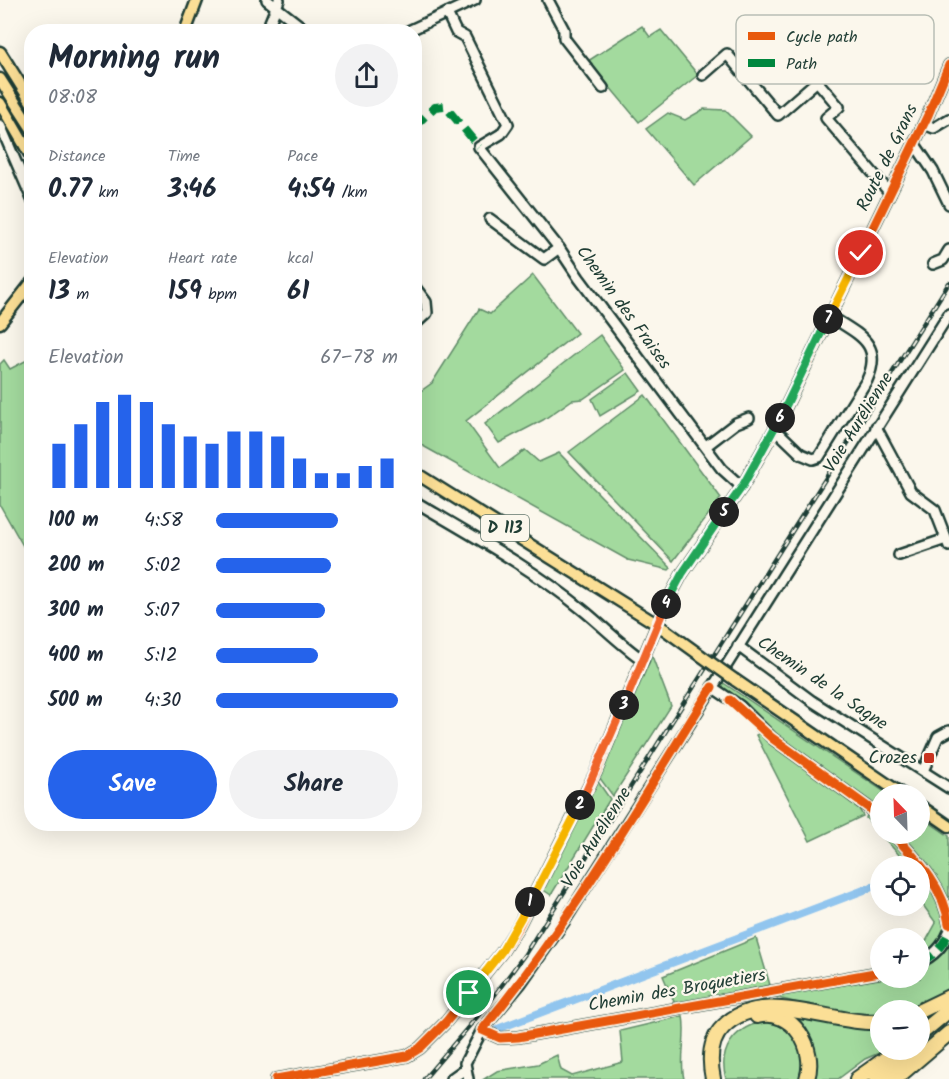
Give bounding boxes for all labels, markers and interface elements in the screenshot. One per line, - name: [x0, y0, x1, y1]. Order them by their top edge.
- legend: [736, 15, 934, 84]
- text: Cycle path: [786, 25, 858, 50]
- text: Morning run: [48, 33, 220, 86]
- button: share: [335, 44, 398, 107]
- text: Path: [786, 52, 817, 77]
- text: 08:08: [48, 82, 97, 114]
- street label: Route de Grans: [849, 99, 927, 217]
- text: Distance: [48, 144, 106, 169]
- text: Time: [168, 144, 200, 169]
- text: Pace: [287, 144, 318, 169]
- text: 0.77: [48, 169, 92, 211]
- text: 3:46: [168, 169, 217, 211]
- text: 4:54: [287, 169, 335, 211]
- text: km: [92, 180, 119, 205]
- text: /km: [335, 180, 368, 205]
- pin: [835, 227, 886, 278]
- icon: check: [844, 236, 877, 269]
- street label: Chemin des Fraises: [568, 240, 678, 376]
- text: Elevation: [48, 246, 109, 271]
- text: Heart rate: [168, 246, 237, 271]
- text: kcal: [287, 246, 313, 271]
- text: 13: [48, 271, 70, 313]
- text: 159: [168, 271, 202, 313]
- text: 61: [287, 271, 309, 313]
- text: m: [70, 282, 89, 307]
- text: bpm: [202, 282, 237, 307]
- pin: 7: [813, 304, 843, 334]
- text: 7: [824, 306, 832, 331]
- text: Elevation: [48, 342, 124, 374]
- text: 67–78 m: [320, 342, 398, 374]
- street label: Voie Aurélienne: [816, 367, 902, 479]
- pin: 6: [765, 403, 795, 433]
- text: 6: [776, 405, 784, 430]
- pin: 5: [709, 497, 739, 527]
- text: 5: [720, 499, 728, 524]
- text: 100 m: [48, 505, 99, 537]
- text: 4:58: [144, 505, 183, 537]
- road number: D 113: [481, 515, 529, 541]
- text: 200 m: [48, 550, 104, 582]
- text: 5:02: [144, 550, 181, 582]
- pin: 4: [651, 589, 681, 619]
- text: 4: [662, 591, 670, 616]
- text: 300 m: [48, 595, 104, 627]
- text: 5:07: [144, 595, 179, 627]
- street label: Chemin de la Sagne: [751, 629, 893, 739]
- text: 400 m: [48, 640, 104, 672]
- text: 5:12: [144, 640, 178, 672]
- text: 500 m: [48, 685, 103, 717]
- text: 4:30: [144, 685, 181, 717]
- pin: 3: [609, 690, 639, 720]
- text: 3: [620, 692, 628, 717]
- place label: Crozes: [868, 744, 917, 773]
- button: Save: [48, 750, 217, 819]
- button: Share: [229, 750, 398, 819]
- marker: Crozes: [922, 751, 936, 765]
- street label: Voie Aurélienne: [554, 782, 640, 894]
- north arrow: [870, 784, 930, 844]
- map controls: [870, 784, 930, 1060]
- pin: 2: [565, 790, 595, 820]
- text: 2: [575, 792, 585, 817]
- button: locate: [870, 856, 930, 916]
- pin: 1: [515, 887, 545, 917]
- text: 1: [528, 889, 532, 914]
- button: +: [870, 928, 930, 988]
- street label: Chemin des Broquetiers: [586, 961, 768, 1021]
- pin: [443, 967, 494, 1018]
- icon: arrive: [452, 976, 485, 1009]
- button: −: [870, 1000, 930, 1060]

